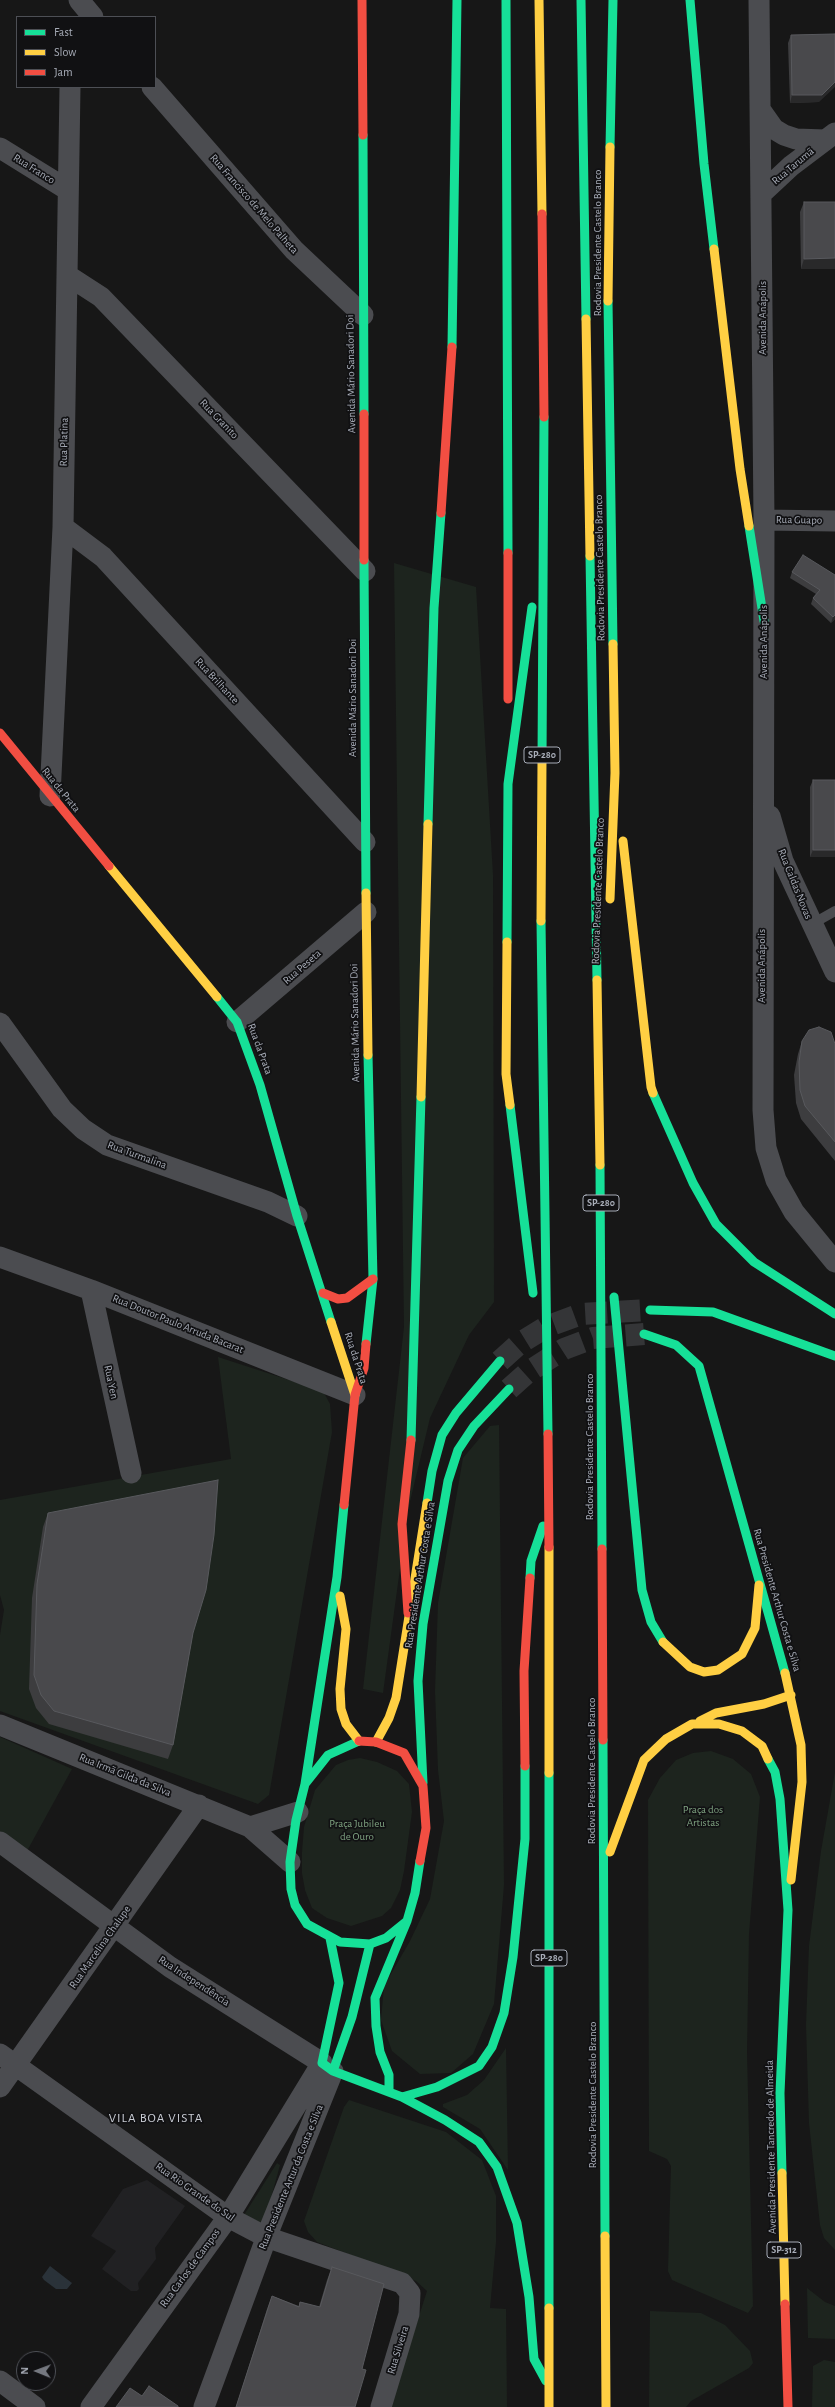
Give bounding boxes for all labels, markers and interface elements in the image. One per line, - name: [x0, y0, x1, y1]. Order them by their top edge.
- legend: [16, 16, 156, 88]
- text: Fast: [54, 26, 73, 38]
- text: Slow: [54, 46, 76, 58]
- text: Jam: [54, 66, 73, 78]
- street label: Rua Tarumã: [769, 145, 817, 187]
- street label: Rua Franco: [11, 151, 57, 187]
- street label: Rua Francisco de Melo Palheta: [207, 151, 301, 257]
- street label: Rodovia Presidente Castelo Branco: [591, 170, 605, 316]
- street label: Avenida Anápolis: [756, 281, 770, 355]
- street label: Avenida Mário Sanadori Doi: [343, 315, 359, 433]
- street label: Rua Granito: [197, 396, 241, 442]
- street label: Rua Platina: [57, 417, 71, 467]
- street label: Rodovia Presidente Castelo Branco: [592, 495, 608, 641]
- street label: Rua Guapo: [776, 513, 822, 527]
- street label: Avenida Anápolis: [757, 605, 771, 679]
- street label: Avenida Mário Sanadori Doi: [346, 639, 360, 757]
- street label: Rua Brilhante: [192, 655, 242, 707]
- road number: SP-280: [524, 747, 560, 763]
- street label: Rua da Prata: [39, 765, 83, 815]
- street label: Rodovia Presidente Castelo Branco: [589, 818, 607, 964]
- street label: Rua Caldas Novas: [775, 847, 815, 921]
- street label: Avenida Anápolis: [755, 929, 769, 1003]
- street label: Rua Peseta: [280, 947, 324, 987]
- street label: Avenida Mário Sanadori Doi: [347, 964, 363, 1082]
- street label: Rua da Prata: [245, 1022, 275, 1076]
- street label: Rua Turmalina: [106, 1138, 168, 1172]
- road number: SP-280: [583, 1195, 619, 1211]
- street label: Rua Doutor Paulo Arruda Bacarat: [111, 1292, 245, 1356]
- street label: Rua da Prata: [341, 1330, 371, 1386]
- street label: Rua Yen: [101, 1364, 121, 1400]
- street label: Rodovia Presidente Castelo Branco: [583, 1374, 597, 1520]
- street label: Rua Presidente Arthur Costa e Silva: [402, 1501, 438, 1649]
- street label: Rua Presidente Arthur Costa e Silva: [750, 1527, 804, 1673]
- street label: Rodovia Presidente Castelo Branco: [585, 1698, 599, 1844]
- street label: Rua Irmã Gilda da Silva: [77, 1751, 173, 1799]
- park label: Praça dos Artistas: [683, 1803, 723, 1829]
- park label: Praça Jubileu de Ouro: [329, 1817, 385, 1843]
- street label: Rua Marcelina Chalupe: [66, 1903, 134, 1991]
- road number: SP-280: [531, 1950, 567, 1966]
- street label: Rua Independência: [156, 1953, 232, 2009]
- street label: Rodovia Presidente Castelo Branco: [586, 2022, 600, 2168]
- street label: Avenida Presidente Tancredo de Almeida: [763, 2060, 779, 2234]
- street label: Rua Presidente Artur da Costa e Silva: [256, 2103, 326, 2251]
- district label: VILA BOA VISTA: [109, 2110, 203, 2126]
- street label: Rua Rio Grande do Sul: [153, 2160, 237, 2224]
- street label: Rua Carlos de Campos: [157, 2226, 223, 2310]
- road number: SP-312: [767, 2242, 801, 2258]
- street label: Rua Silveira: [384, 2324, 412, 2376]
- north arrow: [16, 2351, 56, 2391]
- text: N: [19, 2367, 30, 2375]

